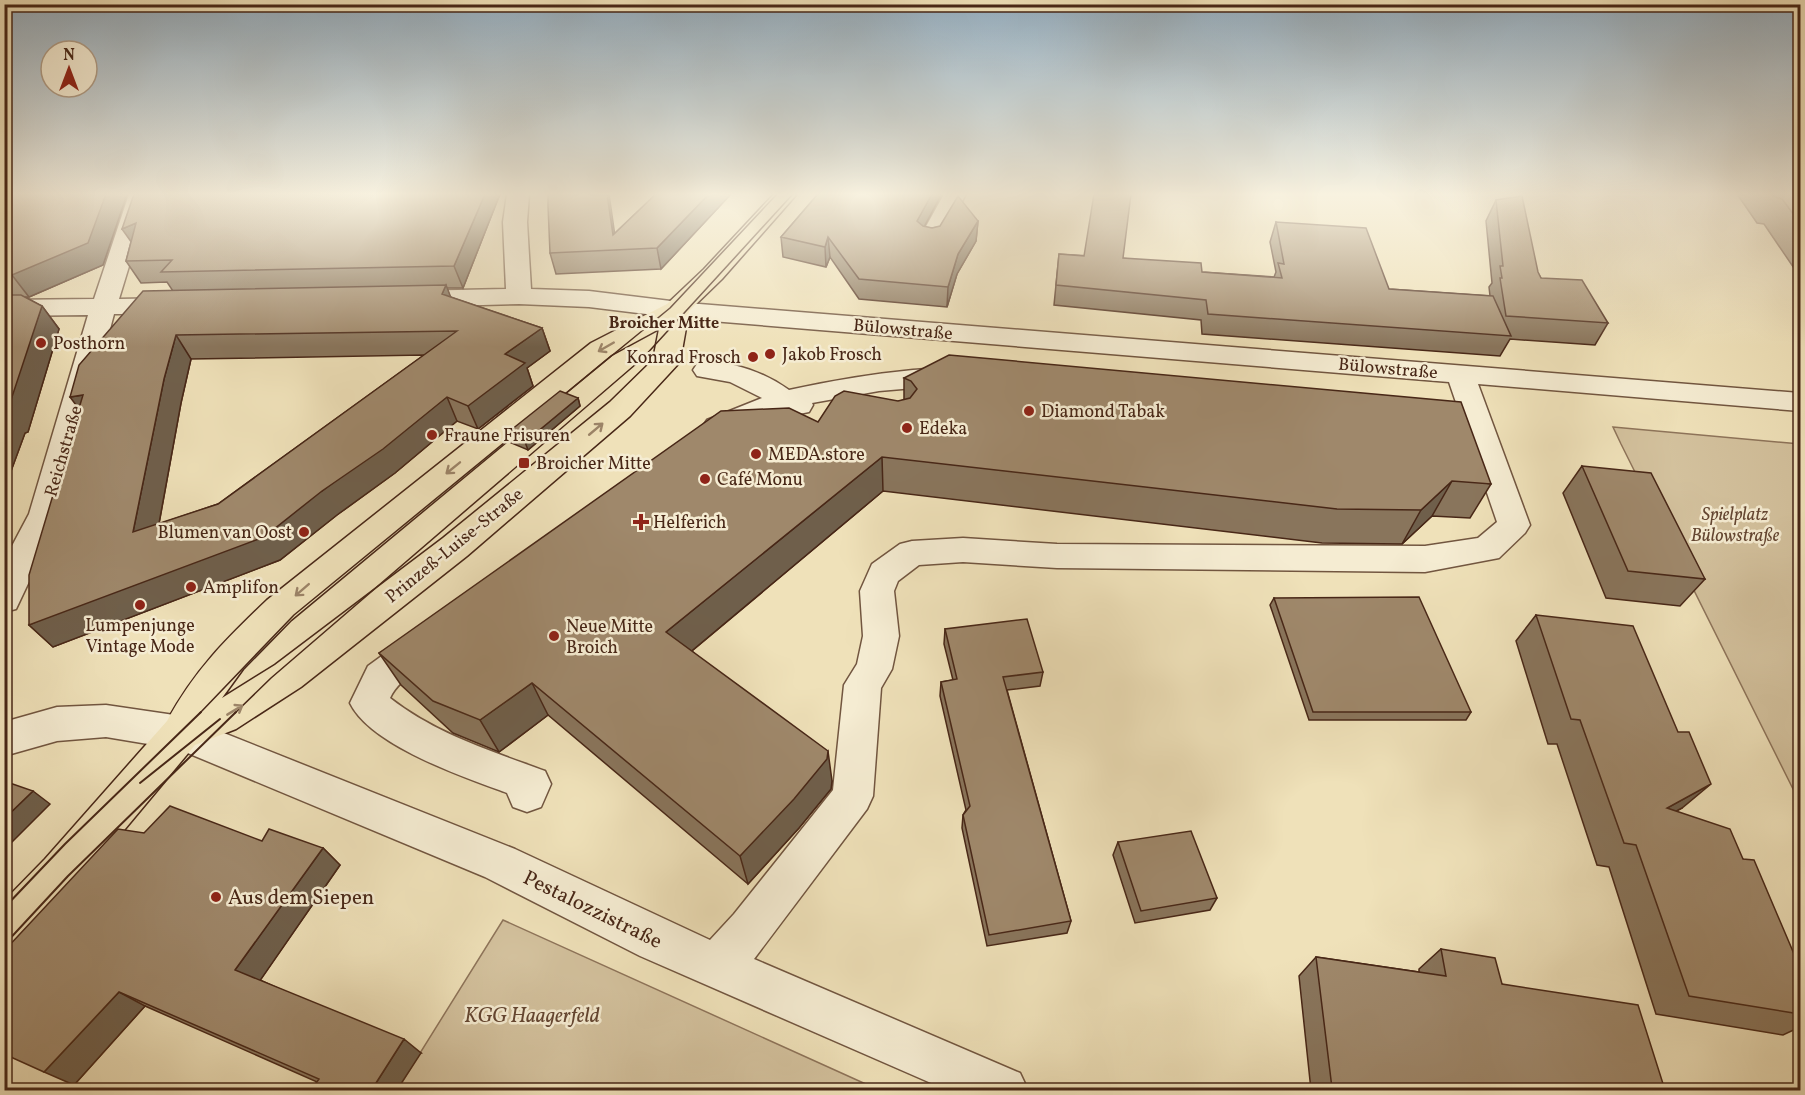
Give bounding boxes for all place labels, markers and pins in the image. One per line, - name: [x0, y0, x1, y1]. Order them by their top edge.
- place label: Posthorn: [53, 332, 126, 357]
- marker: Posthorn: [34, 336, 48, 350]
- place label: Jakob Frosch: [782, 343, 882, 368]
- place label: Konrad Frosch: [626, 346, 741, 371]
- marker: Jakob Frosch: [763, 347, 777, 361]
- marker: Konrad Frosch: [746, 350, 760, 364]
- place label: Diamond Tabak: [1041, 400, 1165, 425]
- marker: Diamond Tabak: [1022, 404, 1036, 418]
- place label: Edeka: [919, 417, 967, 442]
- marker: Edeka: [900, 421, 914, 435]
- place label: Fraune Frisuren: [444, 424, 571, 449]
- marker: Fraune Frisuren: [425, 428, 439, 442]
- place label: MEDA.store: [768, 443, 865, 468]
- marker: MEDA.store: [749, 447, 763, 461]
- place label: Broicher Mitte: [536, 452, 651, 477]
- marker: Broicher Mitte: [517, 456, 531, 470]
- place label: Café Monu: [717, 468, 803, 493]
- marker: Café Monu: [698, 472, 712, 486]
- place label: Helferich: [653, 511, 727, 536]
- marker: Helferich: [634, 515, 648, 529]
- place label: Blumen van Oost: [157, 521, 292, 546]
- marker: Blumen van Oost: [297, 525, 311, 539]
- place label: Amplifon: [203, 576, 279, 601]
- marker: Amplifon: [184, 580, 198, 594]
- marker: Lumpenjunge Vintage Mode: [133, 598, 147, 612]
- place label: Lumpenjunge Vintage Mode: [85, 614, 195, 660]
- place label: Neue Mitte Broich: [566, 615, 653, 661]
- marker: Neue Mitte Broich: [547, 629, 561, 643]
- place label: Aus dem Siepen: [228, 884, 374, 913]
- marker: Aus dem Siepen: [209, 890, 223, 904]

